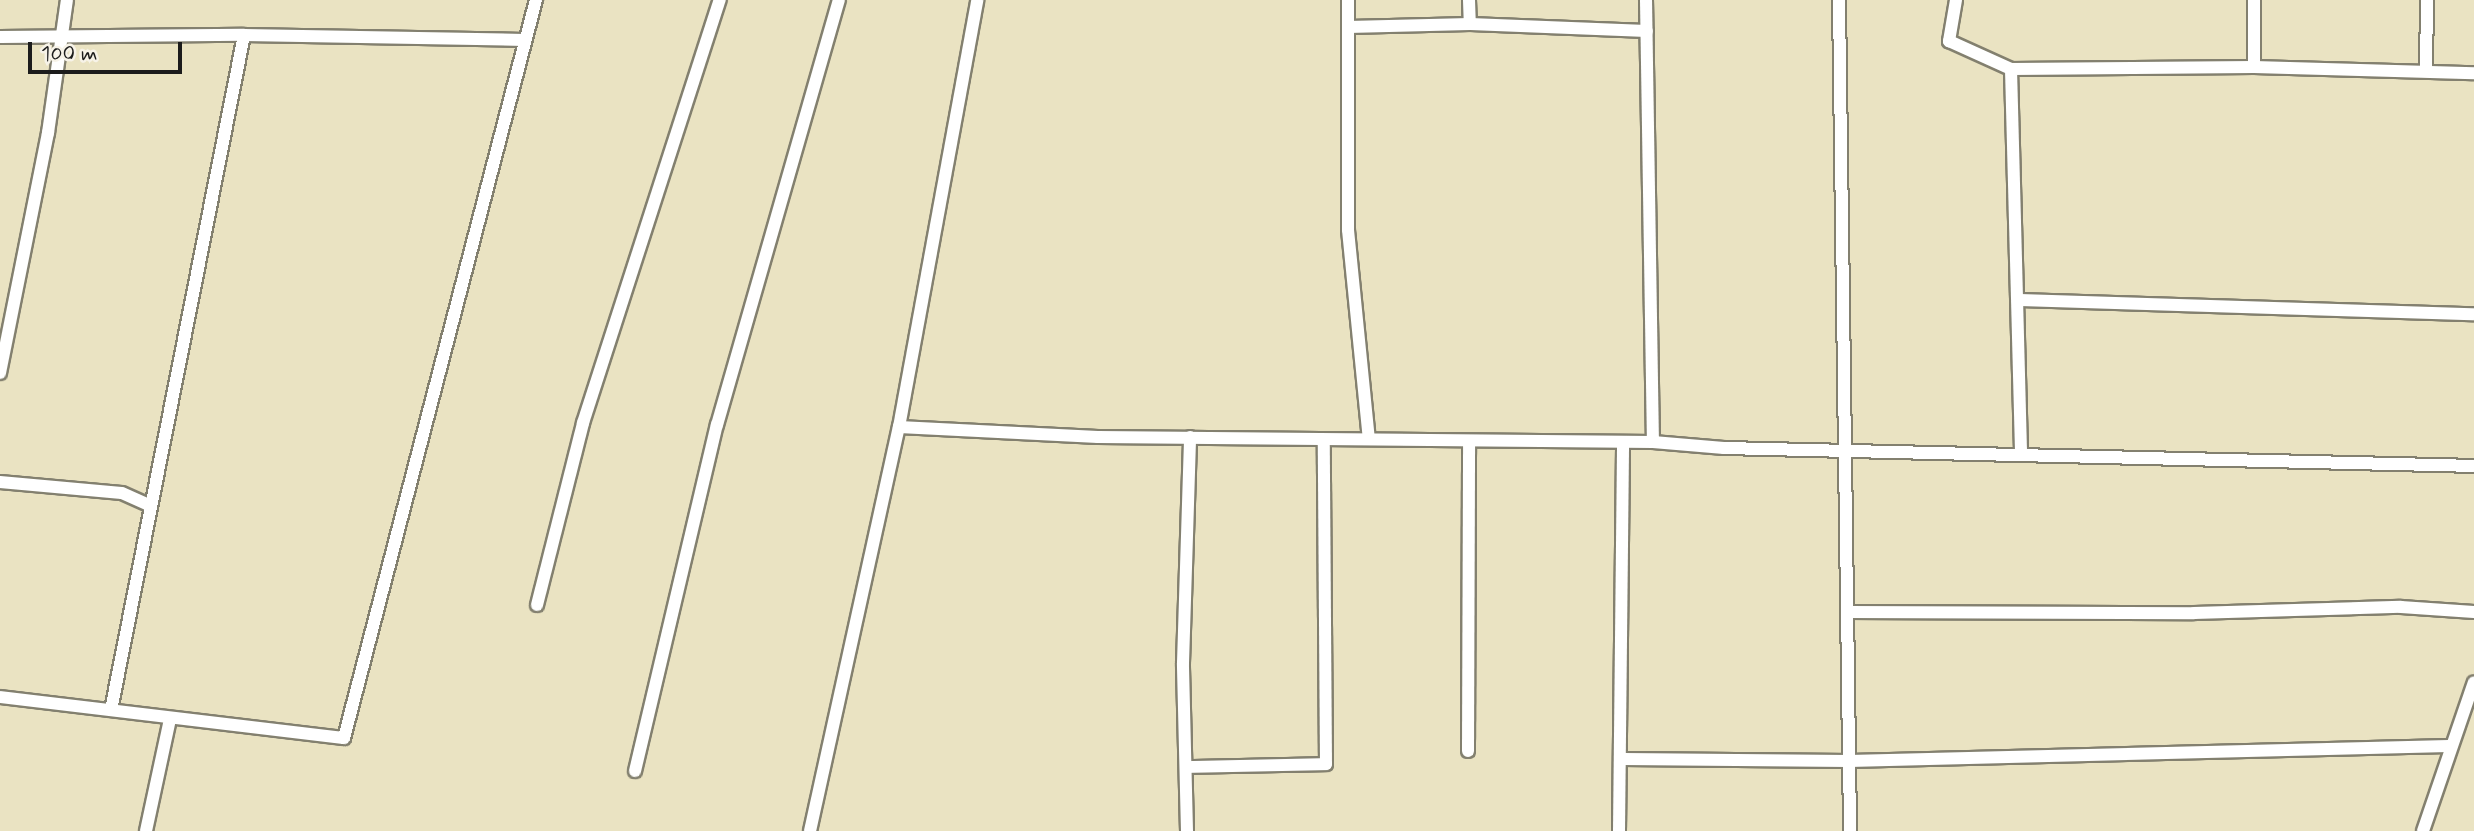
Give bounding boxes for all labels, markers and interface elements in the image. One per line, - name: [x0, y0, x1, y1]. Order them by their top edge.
- scale bar: [32, 28, 186, 72]
- text: 100 m: [41, 40, 97, 68]

